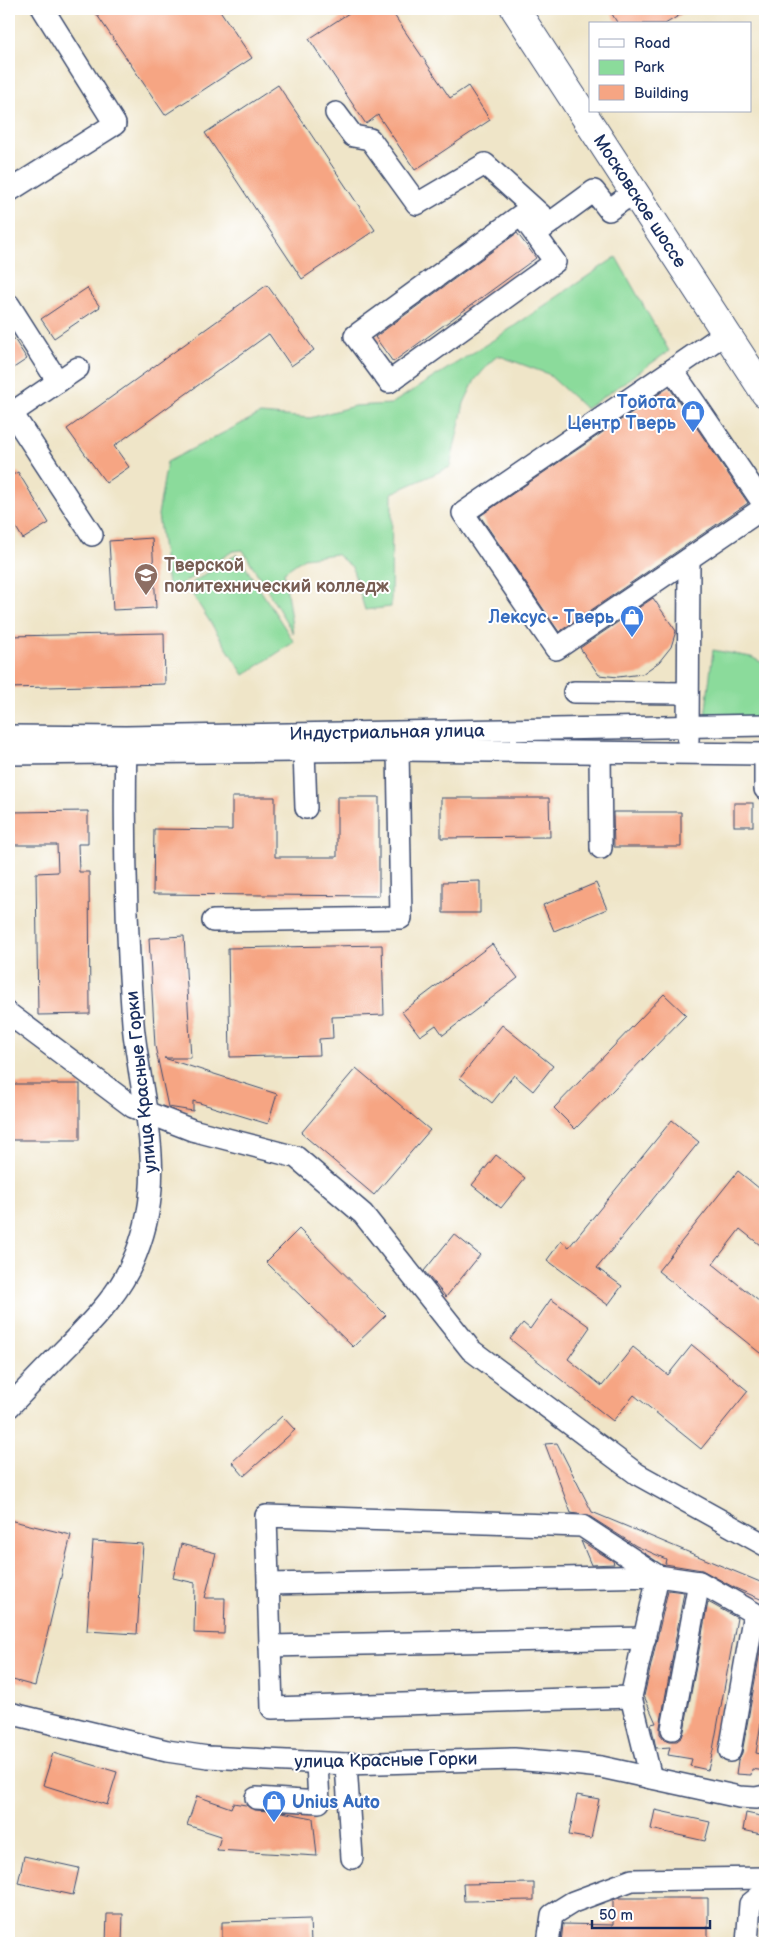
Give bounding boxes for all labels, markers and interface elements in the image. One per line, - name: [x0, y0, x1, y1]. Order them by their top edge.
- legend: [589, 22, 752, 112]
- text: Road: [634, 34, 670, 53]
- text: Park: [634, 58, 665, 77]
- text: Building: [634, 84, 689, 103]
- street label: Московское шоссе: [589, 131, 691, 272]
- place label: Тойота Центр Тверь: [567, 392, 677, 434]
- shop icon: Тойота Центр Тверь: [680, 399, 706, 433]
- place label: Тверской политехнический колледж: [164, 555, 389, 597]
- school or university icon: Тверской политехнический колледж: [133, 562, 159, 596]
- shop icon: Лексус - Тверь: [619, 604, 645, 638]
- place label: Лексус - Тверь: [488, 607, 615, 628]
- street label: Индустриальная улица: [289, 720, 485, 745]
- street label: улица Красные Горки: [121, 990, 162, 1174]
- street label: улица Красные Горки: [294, 1748, 478, 1773]
- shop icon: Unius Auto: [261, 1789, 287, 1823]
- place label: Unius Auto: [292, 1792, 380, 1813]
- scale bar: [592, 1897, 709, 1929]
- text: 50 m: [599, 1906, 633, 1925]

